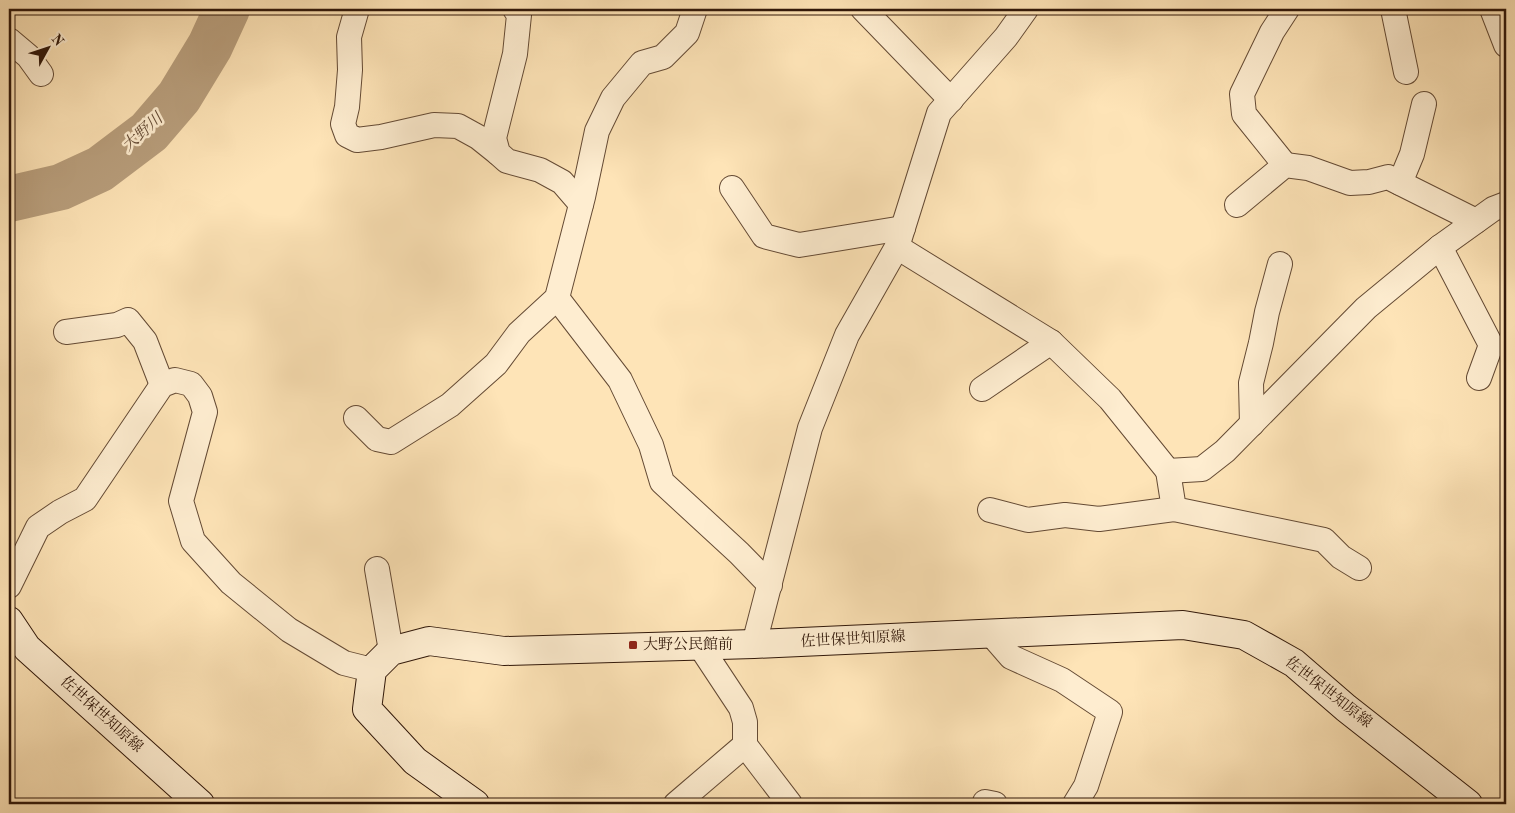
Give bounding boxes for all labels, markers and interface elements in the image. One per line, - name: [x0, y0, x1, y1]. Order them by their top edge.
- north arrow: [22, 22, 72, 72]
- text: N: [48, 32, 66, 49]
- water label: 大野川: [118, 108, 168, 155]
- street label: 佐世保世知原線: [800, 628, 906, 650]
- place label: 大野公民館前: [643, 636, 733, 653]
- marker: 大野公民館前: [627, 639, 639, 651]
- street label: 佐世保世知原線: [1282, 653, 1375, 731]
- street label: 佐世保世知原線: [57, 673, 146, 756]

